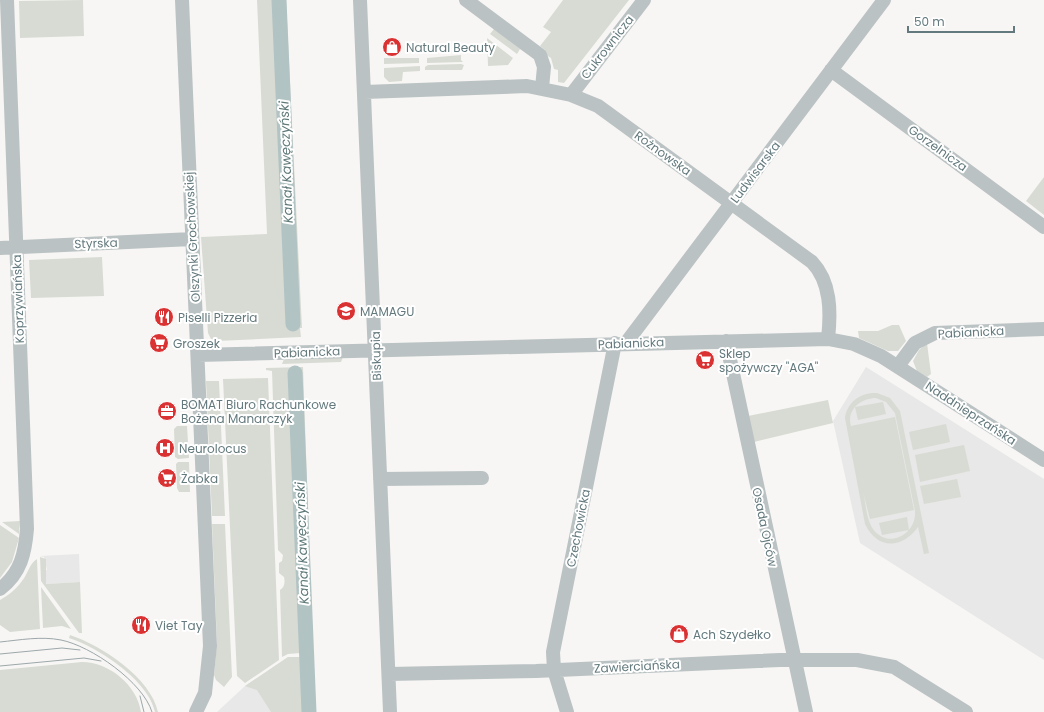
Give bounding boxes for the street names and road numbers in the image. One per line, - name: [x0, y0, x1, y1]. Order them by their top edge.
- street label: Cukrownicza: [577, 12, 637, 82]
- street label: Gorzelnicza: [905, 121, 971, 175]
- street label: Rożnowska: [631, 127, 695, 179]
- street label: Ludwisarska: [726, 138, 784, 206]
- street label: Olszynki Grochowskiej: [180, 171, 204, 303]
- street label: Styrska: [74, 234, 118, 252]
- street label: Koprzywiańska: [8, 254, 28, 344]
- street label: Pabianicka: [937, 322, 1005, 342]
- street label: Biskupia: [367, 331, 385, 381]
- street label: Pabianicka: [597, 333, 665, 353]
- street label: Pabianicka: [273, 342, 341, 362]
- street label: Naddnieprzańska: [922, 377, 1020, 449]
- street label: Osada Ojców: [748, 486, 782, 568]
- street label: Czechowicka: [562, 488, 594, 568]
- street label: Zawierciańska: [594, 655, 680, 677]

